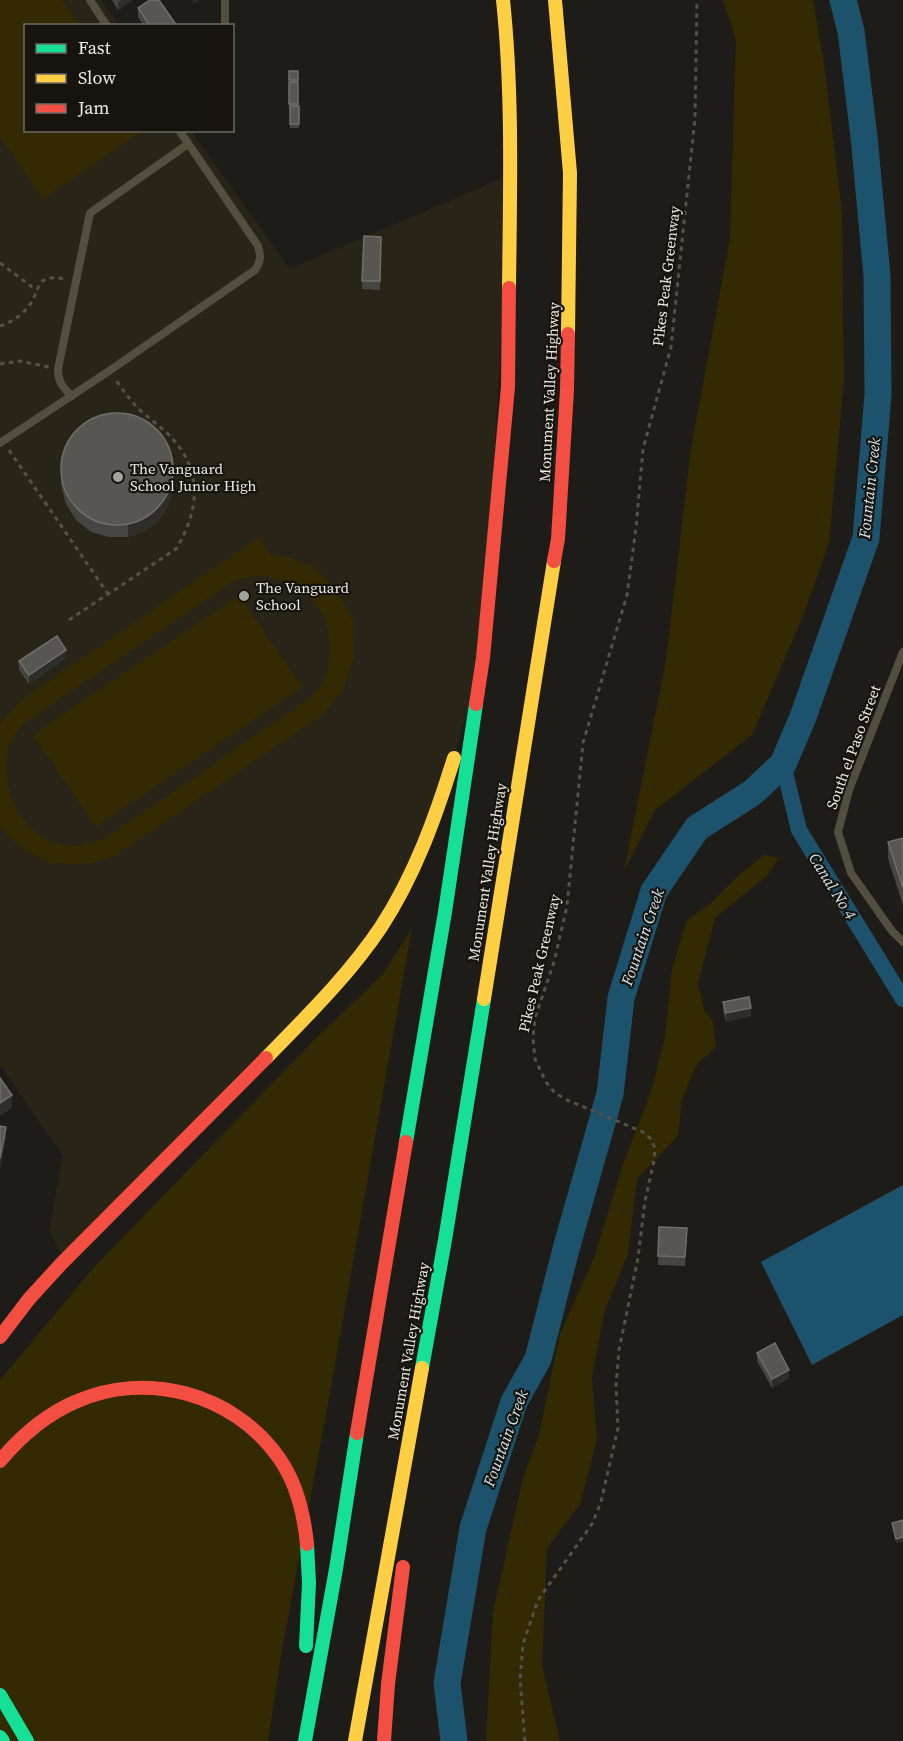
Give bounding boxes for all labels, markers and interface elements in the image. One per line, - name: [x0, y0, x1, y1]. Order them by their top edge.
- legend: [24, 24, 234, 132]
- text: Fast: [78, 35, 111, 60]
- text: Slow: [78, 65, 116, 90]
- text: Jam: [77, 95, 110, 120]
- street label: Pikes Peak Greenway: [647, 204, 685, 347]
- street label: Monument Valley Highway: [534, 301, 564, 483]
- water label: Fountain Creek: [853, 436, 885, 541]
- place label: The Vanguard School Junior High: [130, 458, 257, 496]
- marker: The Vanguard School Junior High: [111, 470, 125, 484]
- place label: The Vanguard School: [256, 577, 350, 615]
- marker: The Vanguard School: [237, 589, 251, 603]
- street label: South el Paso Street: [821, 682, 885, 812]
- street label: Monument Valley Highway: [463, 781, 512, 963]
- water label: Canal No 4: [804, 849, 862, 923]
- water label: Fountain Creek: [615, 885, 669, 989]
- street label: Pikes Peak Greenway: [513, 892, 565, 1034]
- street label: Monument Valley Highway: [382, 1260, 434, 1442]
- water label: Fountain Creek: [477, 1386, 533, 1490]

